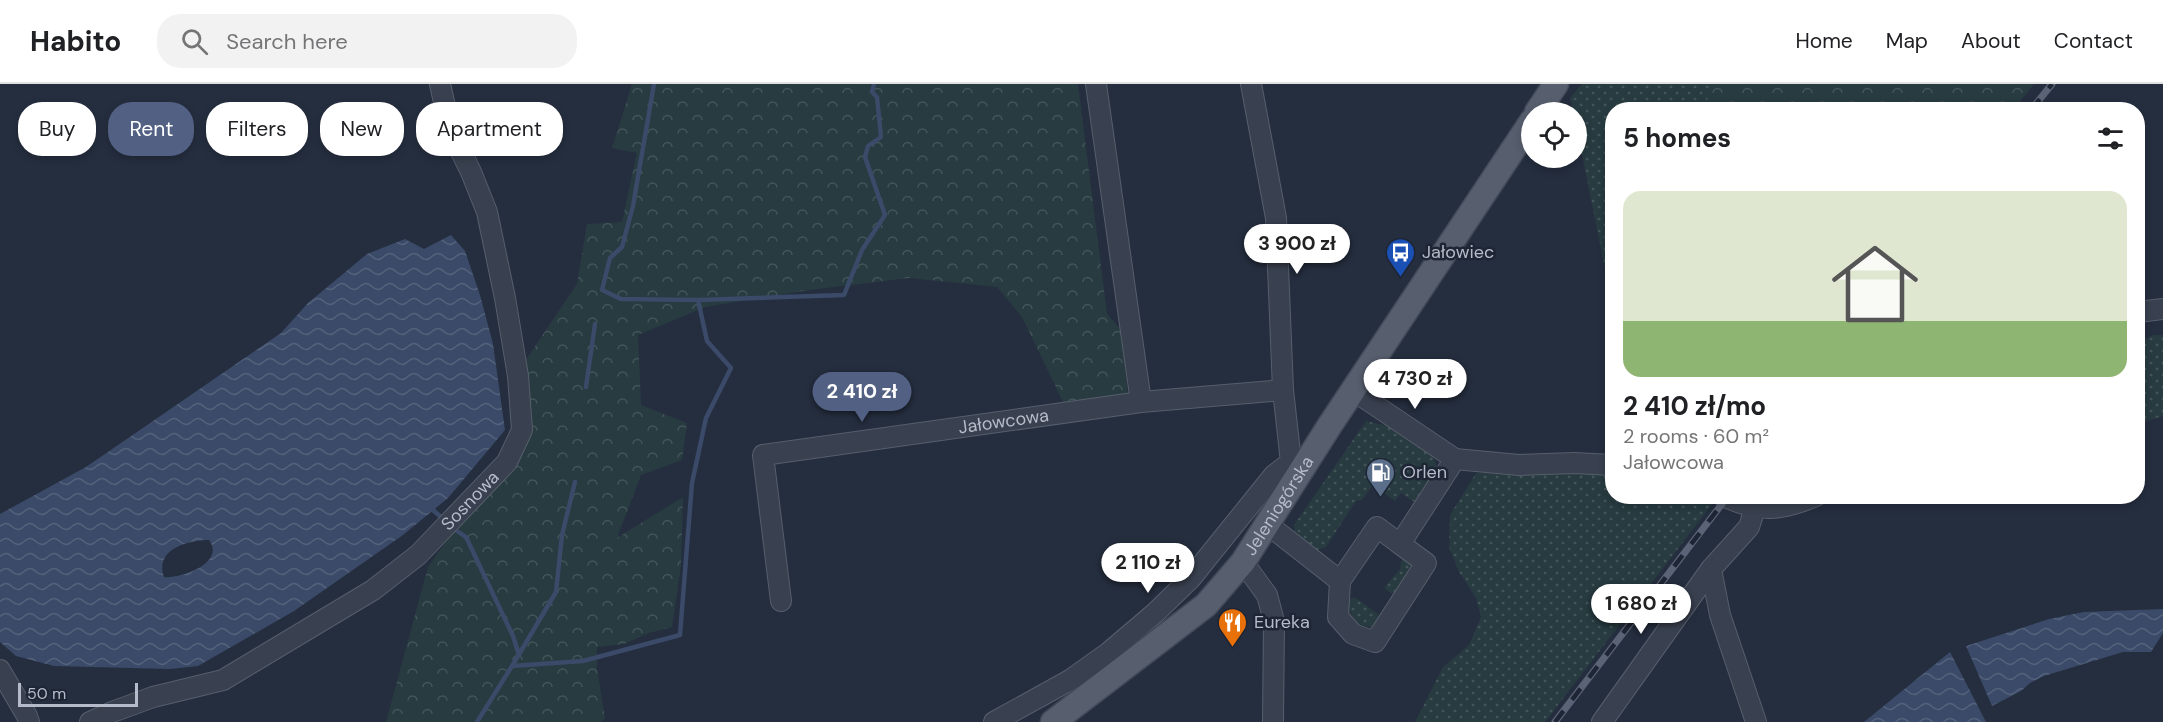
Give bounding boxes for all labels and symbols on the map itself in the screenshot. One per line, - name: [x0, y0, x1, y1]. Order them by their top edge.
- pin: 3 900 zł: [1235, 224, 1359, 275]
- bus stop icon: Jałowiec: [1385, 236, 1417, 278]
- place label: Jałowiec: [1422, 240, 1494, 264]
- pin: 4 730 zł: [1353, 359, 1477, 410]
- pin: 2 410 zł: [800, 372, 924, 423]
- street label: Jałowcowa: [957, 403, 1050, 439]
- street label: Jeleniogórska: [1238, 451, 1319, 560]
- fuel station icon: Orlen: [1365, 456, 1397, 498]
- place label: Orlen: [1402, 460, 1447, 484]
- street label: Sosnowa: [436, 466, 504, 536]
- pin: 2 110 zł: [1086, 543, 1210, 594]
- pin: 1 680 zł: [1579, 584, 1703, 635]
- restaurant icon: Eureka: [1217, 606, 1249, 648]
- place label: Eureka: [1254, 610, 1310, 634]
- scale bar: [18, 680, 138, 708]

